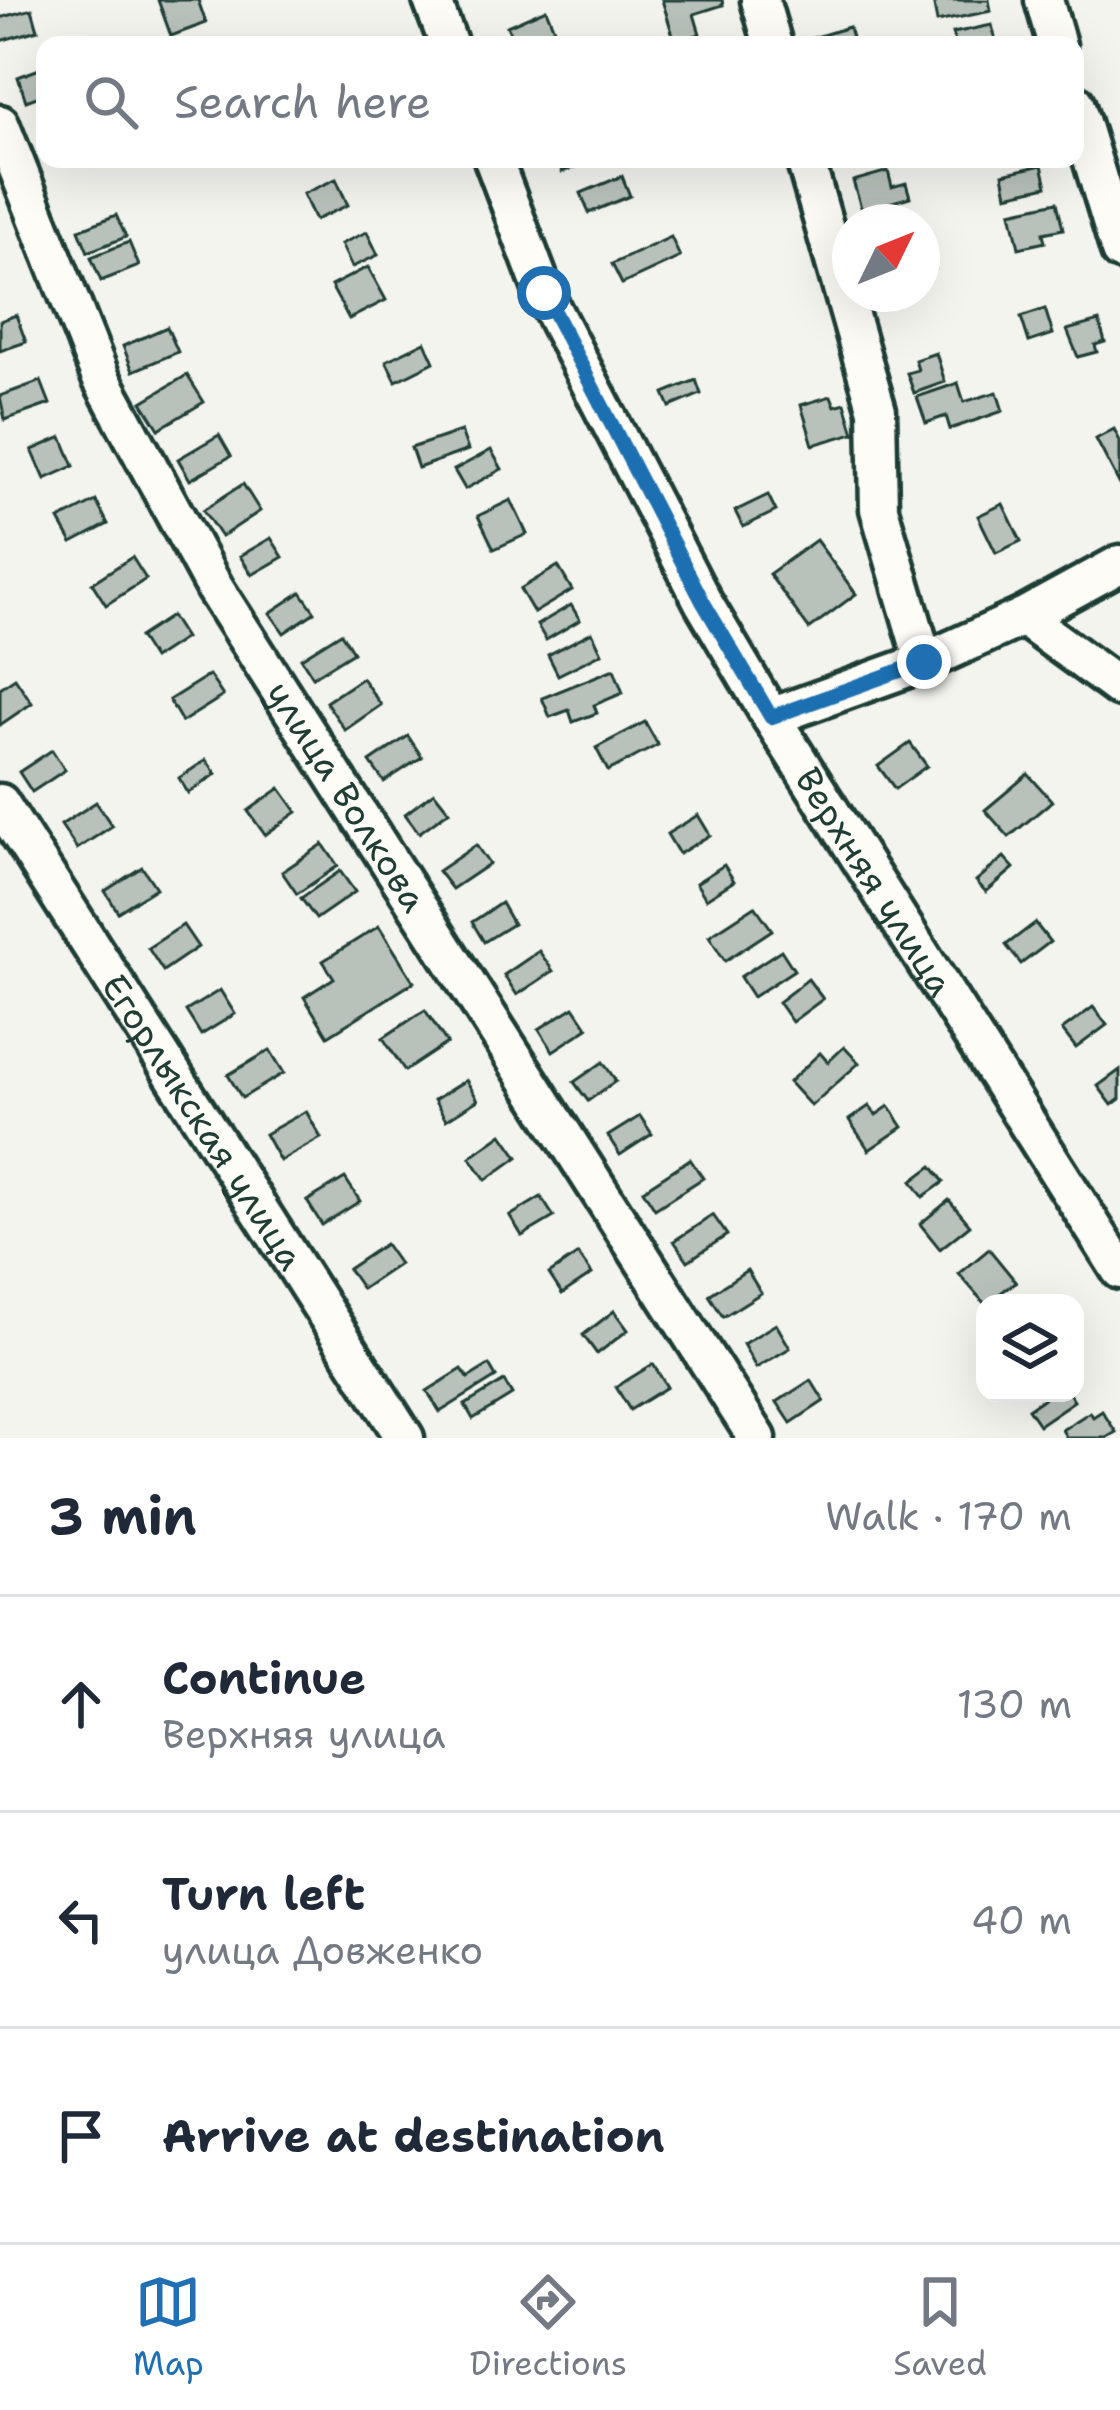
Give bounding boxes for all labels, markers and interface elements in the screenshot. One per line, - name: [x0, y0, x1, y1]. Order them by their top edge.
- search box: [36, 36, 1084, 168]
- icon: search: [78, 69, 144, 135]
- text: Search here: [174, 72, 431, 132]
- north arrow: [832, 204, 940, 312]
- route start: [517, 266, 571, 320]
- route end: [897, 635, 951, 689]
- street label: улица Волкова: [255, 672, 439, 921]
- street label: Верхняя улица: [784, 758, 965, 1006]
- street label: Егорлыкская улица: [90, 965, 315, 1279]
- map controls: [976, 1294, 1084, 1402]
- button: layers: [976, 1294, 1084, 1402]
- text: 3 min: [48, 1482, 197, 1550]
- text: Walk · 170 m: [825, 1490, 1072, 1542]
- text: Continue: [162, 1648, 366, 1708]
- icon: ahead: [48, 1671, 114, 1737]
- text: 130 m: [957, 1678, 1072, 1730]
- text: Верхняя улица: [162, 1708, 446, 1760]
- text: Turn left: [162, 1864, 365, 1924]
- icon: left: [48, 1887, 114, 1953]
- text: 40 m: [971, 1894, 1072, 1946]
- text: улица Довженко: [162, 1924, 483, 1976]
- icon: arrive: [48, 2103, 114, 2169]
- text: Arrive at destination: [162, 2106, 665, 2166]
- tab: Map: [133, 2269, 204, 2386]
- tab: Directions: [470, 2269, 627, 2386]
- tab: Saved: [893, 2269, 987, 2386]

